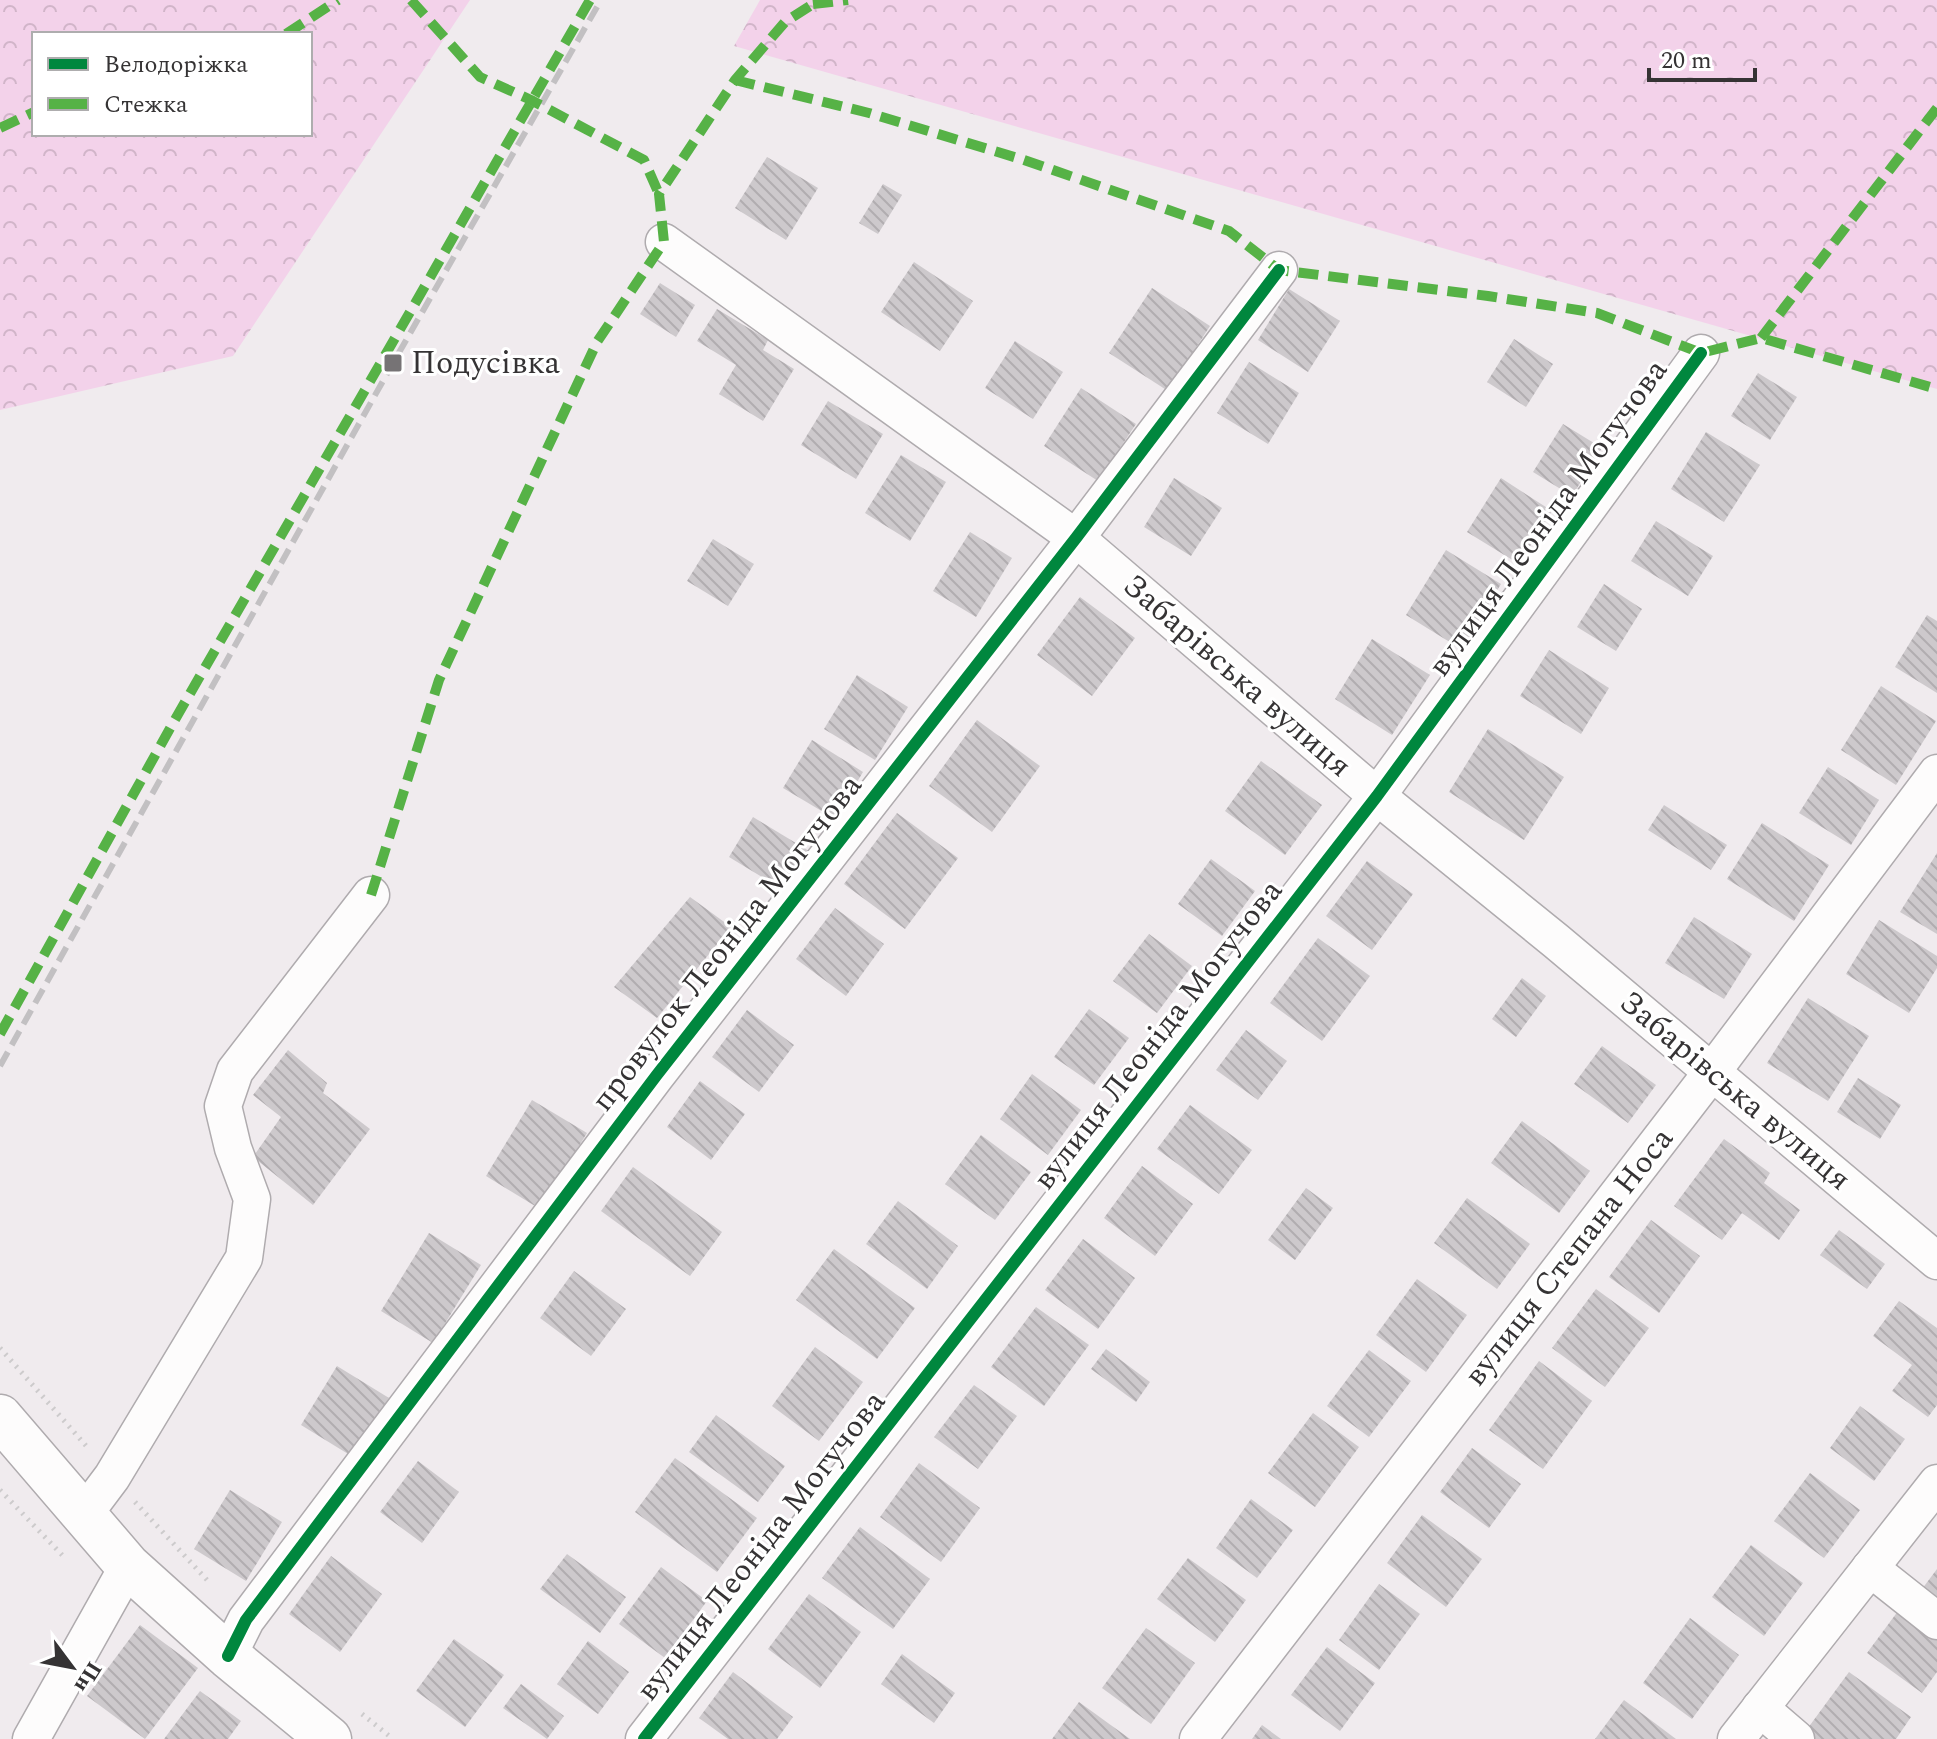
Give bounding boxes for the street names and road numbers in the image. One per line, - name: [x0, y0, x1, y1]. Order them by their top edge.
- street label: вулиця Леоніда Могучова: [1416, 348, 1681, 687]
- street label: Забарівська вулиця: [1111, 562, 1363, 790]
- street label: провулок Леоніда Могучова: [579, 763, 875, 1122]
- street label: вулиця Леоніда Могучова: [1021, 869, 1295, 1201]
- street label: Забарівська вулиця: [1608, 979, 1862, 1203]
- street label: вулиця Степана Носа: [1452, 1117, 1686, 1397]
- street label: вулиця Леоніда Могучова: [624, 1380, 898, 1712]

